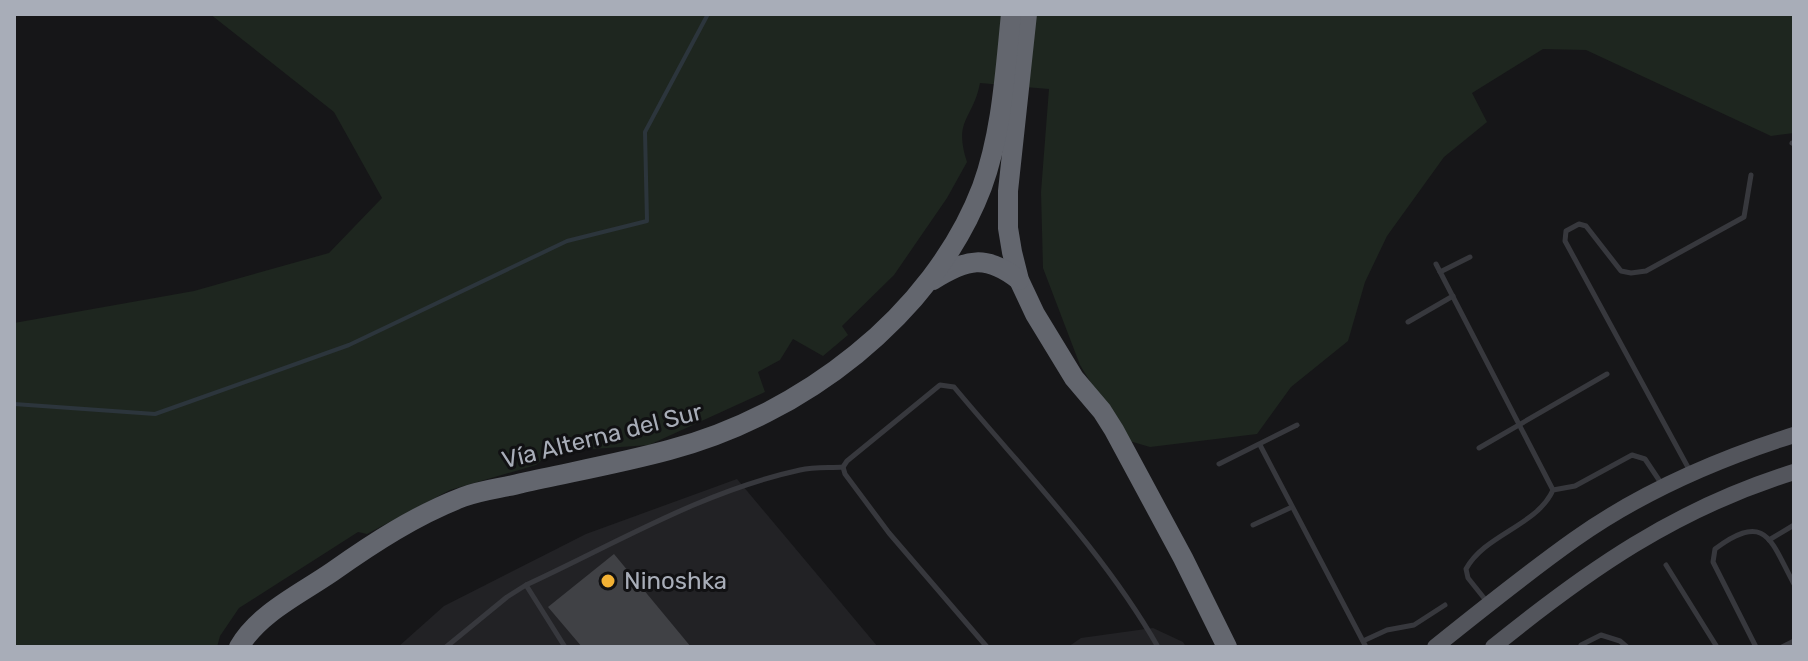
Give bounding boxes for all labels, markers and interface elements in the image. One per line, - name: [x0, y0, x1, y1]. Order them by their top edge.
- street label: Vía Alterna del Sur: [499, 398, 705, 474]
- place label: Ninoshka: [624, 567, 727, 595]
- marker: Ninoshka: [599, 572, 617, 590]

